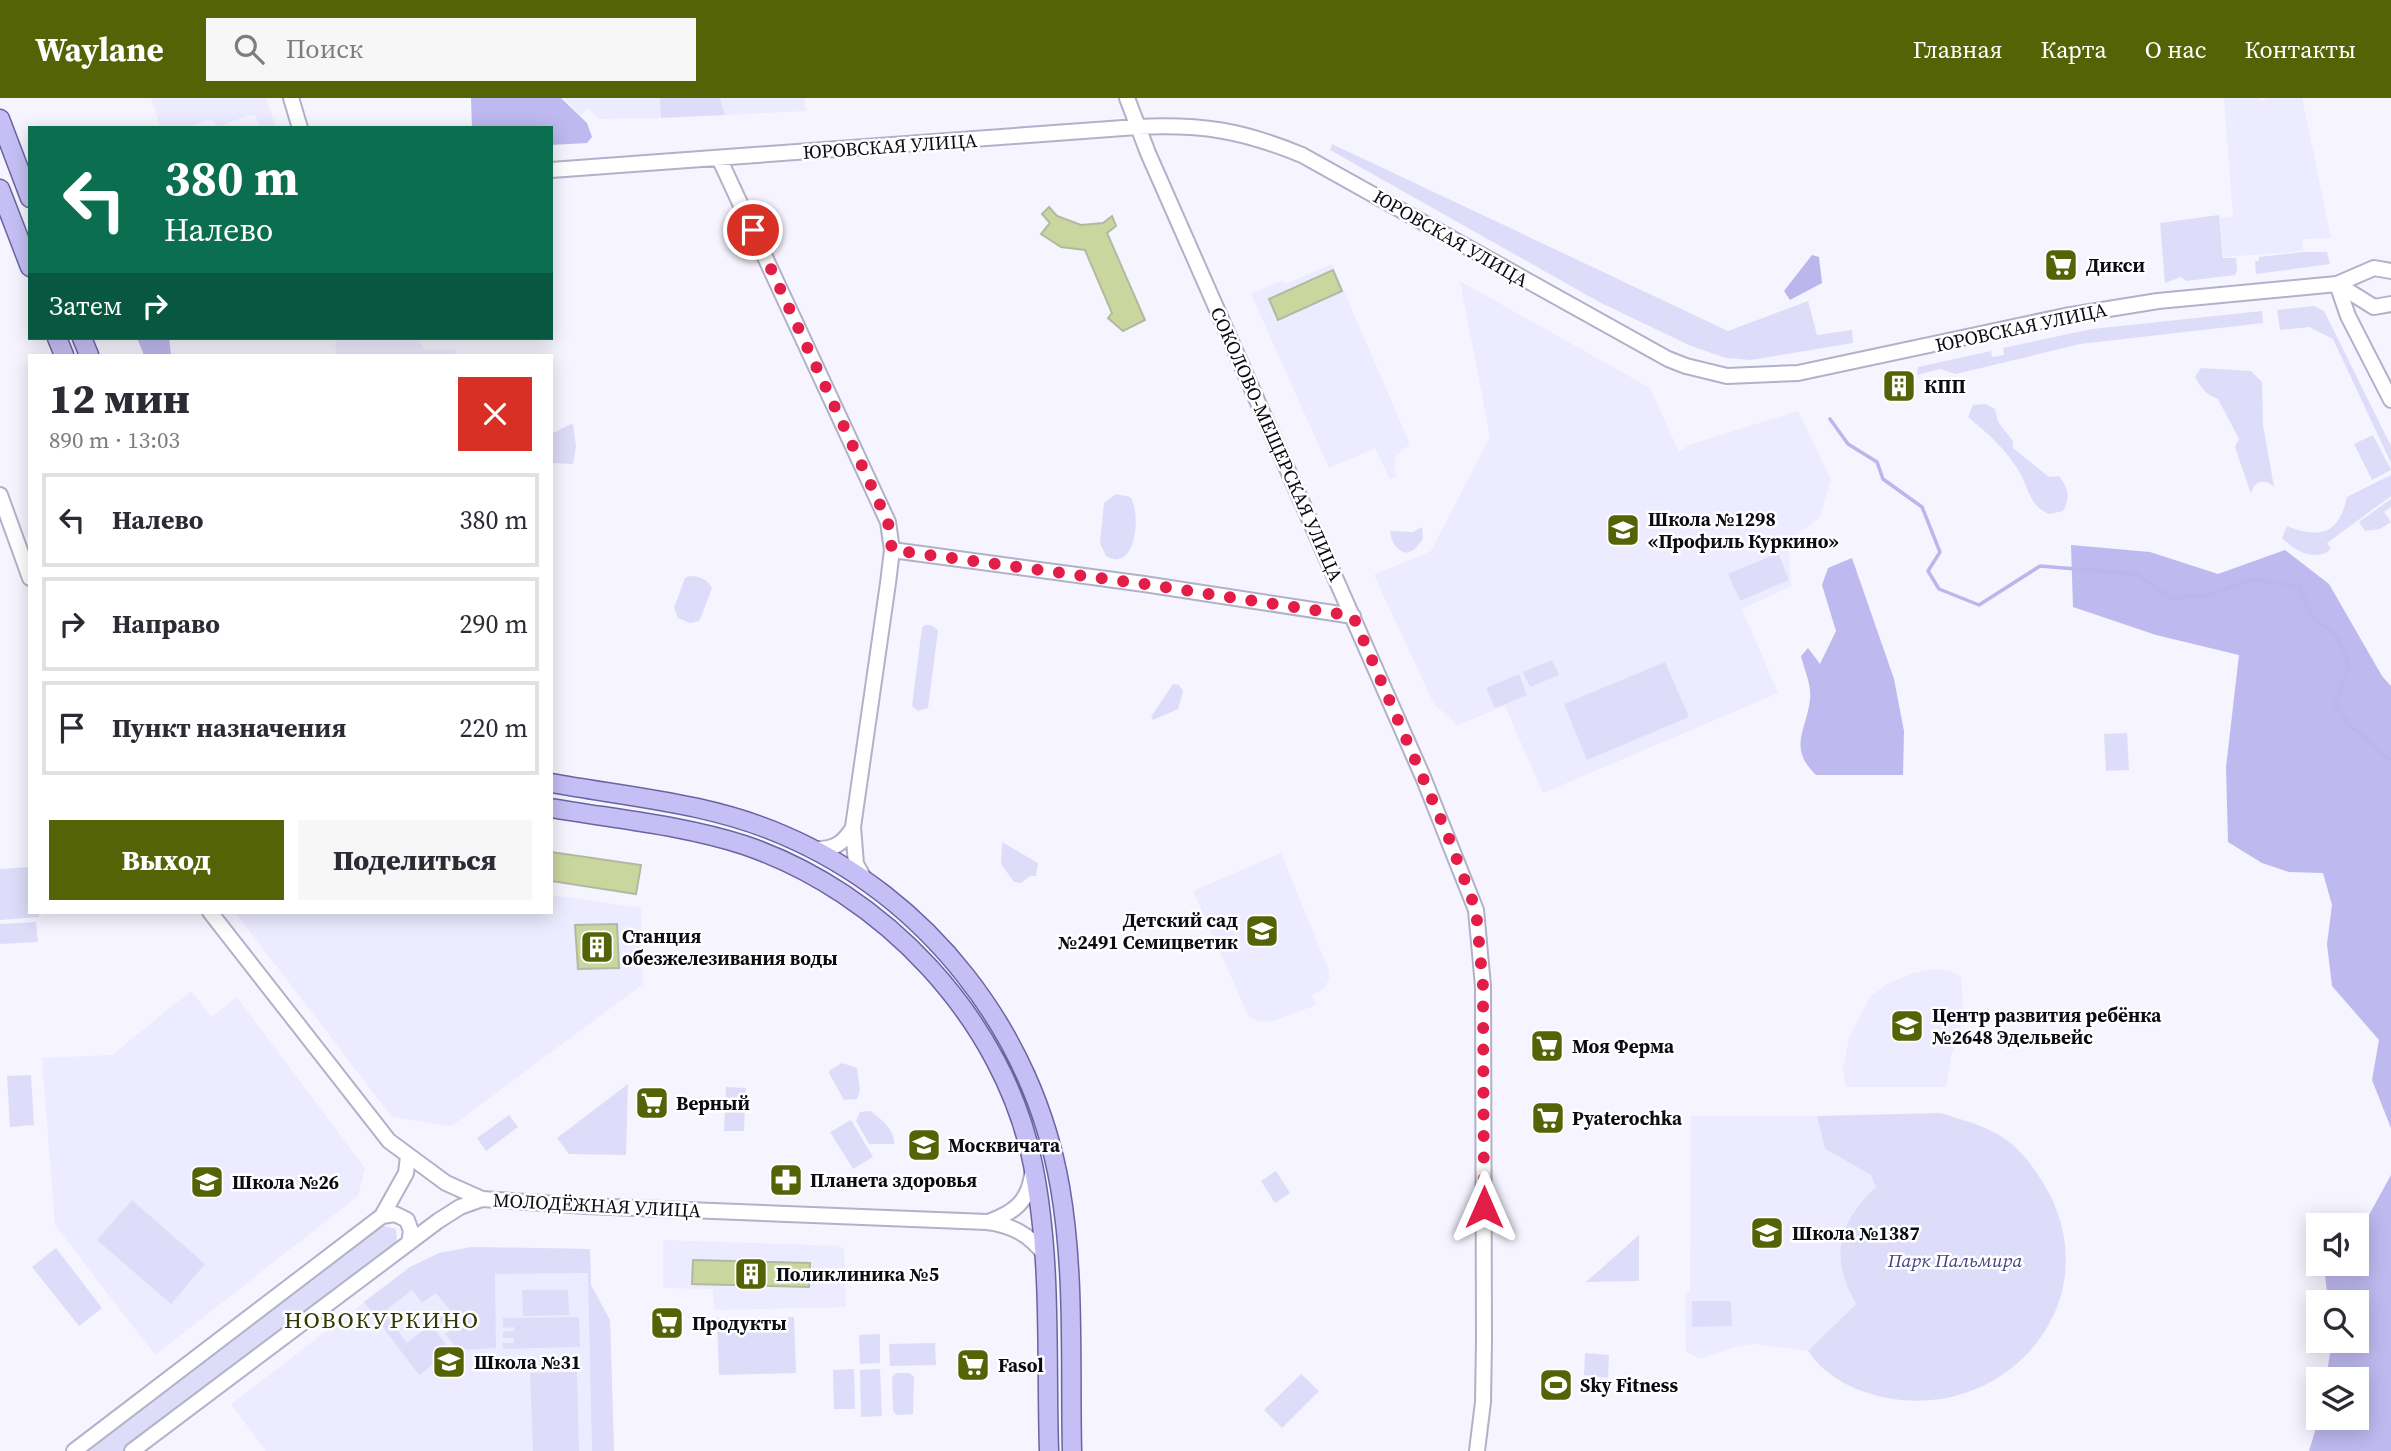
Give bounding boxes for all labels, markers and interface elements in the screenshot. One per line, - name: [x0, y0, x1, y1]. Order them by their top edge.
- search box: [206, 18, 696, 81]
- text: Waylane: [35, 27, 164, 72]
- icon: search: [230, 30, 268, 68]
- text: Поиск: [286, 31, 363, 67]
- text: Главная: [1913, 33, 2002, 66]
- text: Карта: [2040, 33, 2107, 66]
- text: О нас: [2145, 33, 2206, 66]
- text: Контакты: [2244, 33, 2356, 66]
- street label: ЮРОВСКАЯ УЛИЦА: [802, 127, 978, 165]
- text: 380 m: [164, 144, 299, 211]
- icon: left: [49, 154, 140, 245]
- street label: ЮРОВСКАЯ УЛИЦА: [1369, 183, 1533, 293]
- pin: [723, 200, 783, 260]
- text: Налево: [164, 208, 273, 252]
- icon: arrive: [734, 211, 772, 249]
- supermarket icon: Дикси: [2042, 246, 2080, 284]
- place label: Дикси: [2086, 252, 2145, 278]
- icon: right: [136, 287, 174, 325]
- text: Затем: [49, 288, 122, 324]
- street label: ЮРОВСКАЯ УЛИЦА: [1933, 296, 2110, 358]
- street label: СОКОЛОВО-МЕЩЕРСКАЯ УЛИЦА: [1205, 303, 1350, 586]
- building icon: КПП: [1880, 367, 1918, 405]
- text: 12 мин: [49, 369, 190, 427]
- place label: КПП: [1924, 373, 1966, 399]
- button: close: [458, 377, 532, 451]
- text: 890 m · 13:03: [49, 424, 180, 456]
- icon: left: [53, 501, 91, 539]
- text: Налево: [112, 502, 203, 538]
- text: 380 m: [460, 502, 528, 538]
- place label: Школа №1298 «Профиль Куркино»: [1648, 506, 1839, 554]
- school or university icon: Школа №1298 «Профиль Куркино»: [1604, 511, 1642, 549]
- icon: right: [53, 605, 91, 643]
- text: Направо: [112, 606, 220, 642]
- text: 290 m: [460, 606, 528, 642]
- icon: arrive: [53, 709, 91, 747]
- text: Пункт назначения: [112, 710, 346, 746]
- text: 220 m: [460, 710, 528, 746]
- button: Выход: [49, 820, 284, 900]
- button: Поделиться: [298, 820, 532, 900]
- place label: Детский сад №2491 Семицветик: [1058, 907, 1239, 955]
- school or university icon: Детский сад №2491 Семицветик: [1243, 912, 1281, 950]
- place label: Станция обезжелезивания воды: [622, 923, 838, 971]
- building icon: Станция обезжелезивания воды: [578, 928, 616, 966]
- place label: Центр развития ребёнка №2648 Эдельвейс: [1932, 1002, 2162, 1050]
- school or university icon: Центр развития ребёнка №2648 Эдельвейс: [1888, 1007, 1926, 1045]
- supermarket icon: Моя Ферма: [1528, 1027, 1566, 1065]
- place label: Моя Ферма: [1572, 1033, 1675, 1059]
- supermarket icon: Верный: [633, 1084, 671, 1122]
- place label: Верный: [676, 1090, 750, 1116]
- supermarket icon: Pyaterochka: [1529, 1099, 1567, 1137]
- place label: Pyaterochka: [1572, 1105, 1683, 1131]
- school or university icon: Москвичата: [905, 1126, 943, 1164]
- place label: Москвичата: [948, 1132, 1061, 1158]
- pharmacy icon: Планета здоровья: [767, 1161, 805, 1199]
- school or university icon: Школа №26: [188, 1163, 226, 1201]
- place label: Планета здоровья: [810, 1167, 977, 1193]
- place label: Школа №26: [232, 1169, 339, 1195]
- position arrow: [1447, 1170, 1521, 1244]
- street label: МОЛОДЁЖНАЯ УЛИЦА: [492, 1187, 702, 1223]
- map controls: [2306, 1213, 2369, 1430]
- button: sound: [2306, 1213, 2369, 1276]
- school or university icon: Школа №1387: [1748, 1214, 1786, 1252]
- place label: Школа №1387: [1792, 1220, 1920, 1246]
- park label: Парк Пальмира: [1887, 1247, 2022, 1273]
- building icon: Поликлиника №5: [732, 1255, 770, 1293]
- place label: Поликлиника №5: [776, 1261, 939, 1287]
- button: search: [2306, 1290, 2369, 1353]
- district label: НОВОКУРКИНО: [284, 1304, 480, 1336]
- supermarket icon: Продукты: [648, 1304, 686, 1342]
- place label: Продукты: [692, 1310, 787, 1336]
- school or university icon: Школа №31: [430, 1343, 468, 1381]
- supermarket icon: Fasol: [954, 1346, 992, 1384]
- place label: Школа №31: [474, 1349, 581, 1375]
- place label: Fasol: [998, 1352, 1044, 1378]
- sports icon: Sky Fitness: [1537, 1366, 1575, 1404]
- button: layers: [2306, 1367, 2369, 1430]
- place label: Sky Fitness: [1580, 1372, 1678, 1398]

